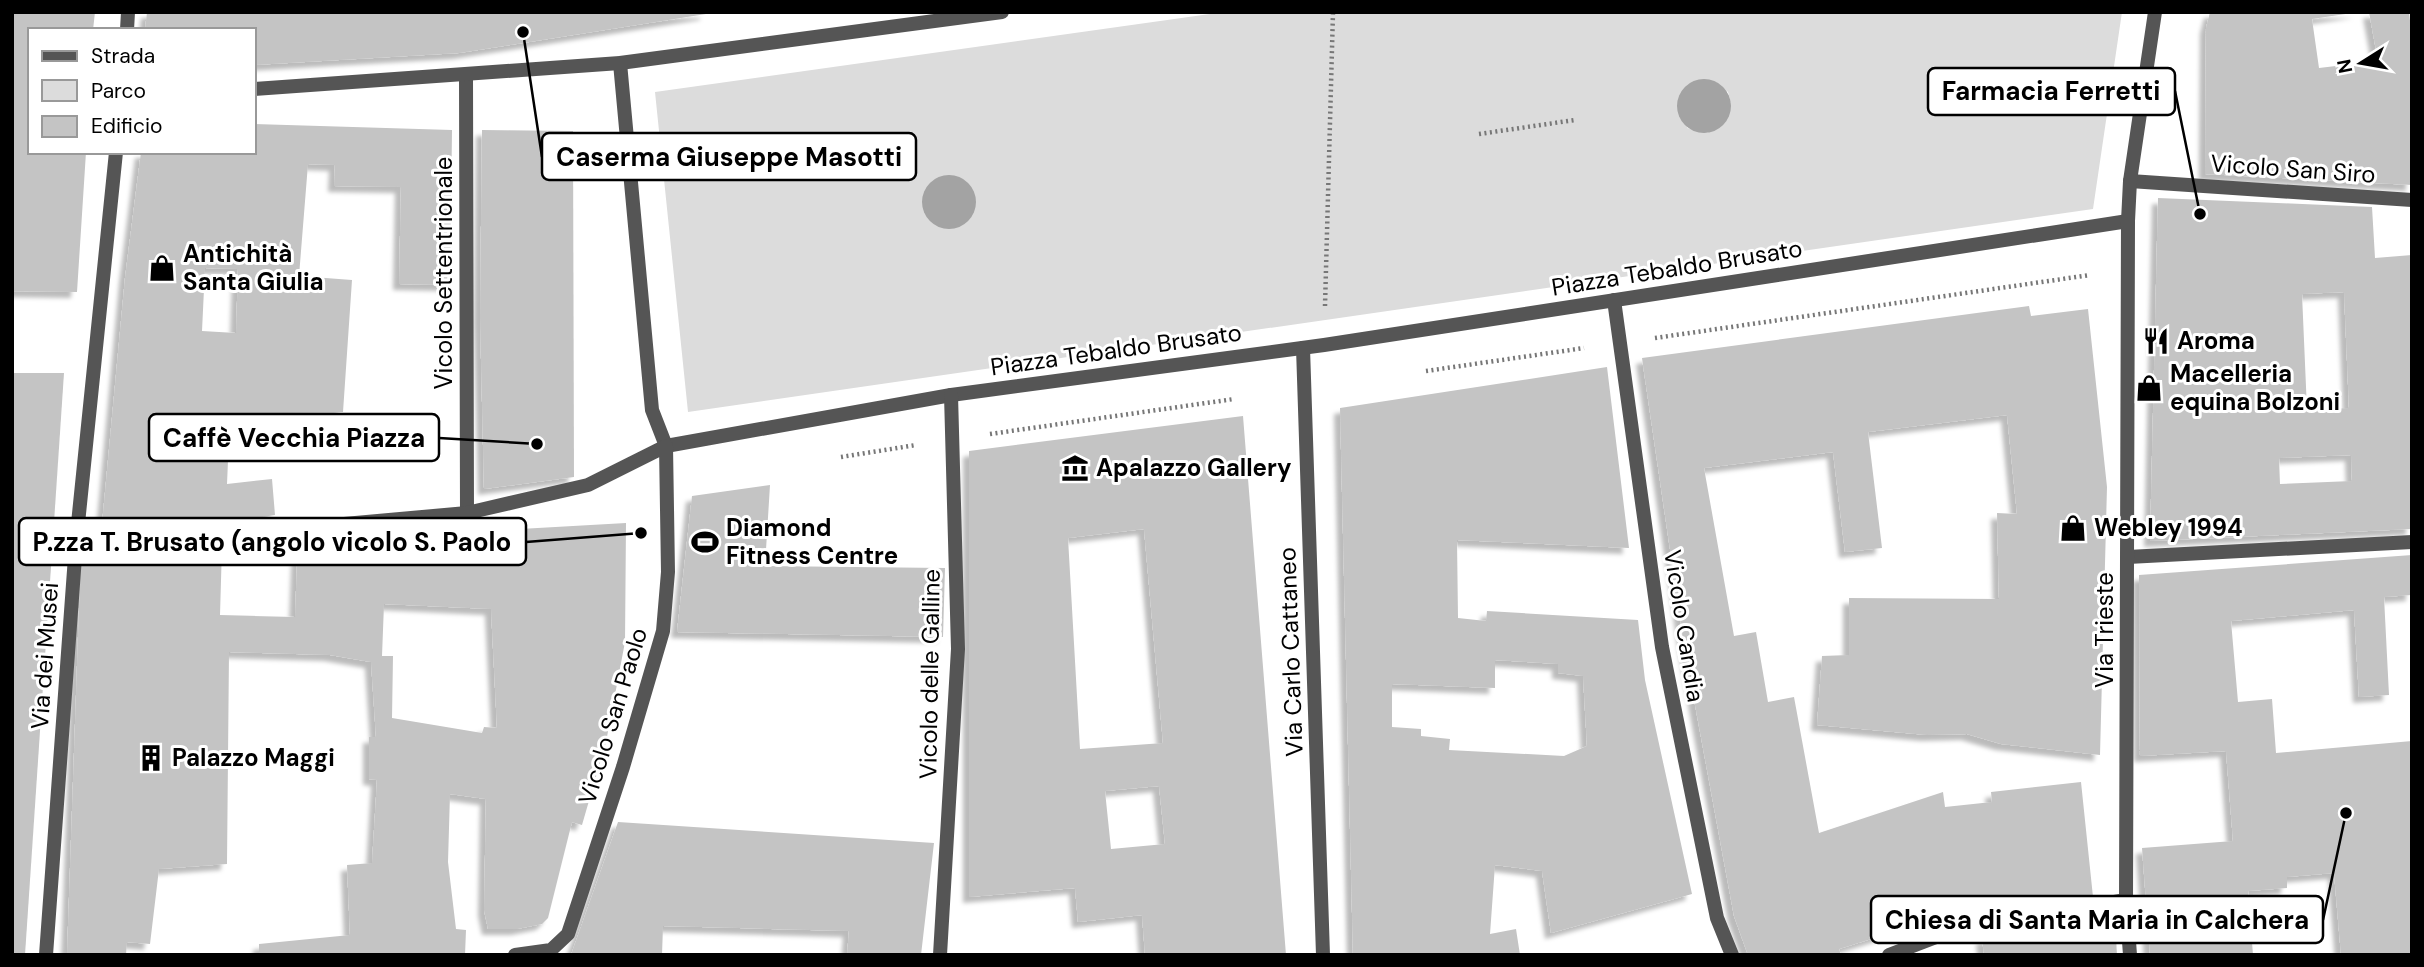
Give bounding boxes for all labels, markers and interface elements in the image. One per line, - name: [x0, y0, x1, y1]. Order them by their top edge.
- legend: [28, 28, 256, 154]
- north arrow: [2326, 28, 2396, 98]
- text: Strada: [91, 42, 155, 70]
- text: N: [2331, 57, 2358, 75]
- callout: Farmacia Ferretti: [1928, 68, 2175, 115]
- text: Farmacia Ferretti: [1942, 74, 2160, 108]
- text: Parco: [91, 77, 146, 105]
- text: Edificio: [91, 112, 162, 140]
- callout: Caserma Giuseppe Masotti: [542, 133, 916, 180]
- text: Caserma Giuseppe Masotti: [556, 140, 902, 174]
- street label: Vicolo San Siro: [2210, 147, 2377, 190]
- street label: Vicolo Settentrionale: [428, 157, 459, 389]
- street label: Piazza Tebaldo Brusato: [1549, 232, 1804, 303]
- place label: Antichità Santa Giulia: [183, 238, 324, 297]
- shop icon: Antichità Santa Giulia: [147, 253, 177, 283]
- street label: Piazza Tebaldo Brusato: [988, 317, 1244, 382]
- place label: Aroma: [2177, 325, 2255, 356]
- restaurant icon: Aroma: [2141, 326, 2171, 356]
- place label: Macelleria equina Bolzoni: [2170, 358, 2340, 417]
- shop icon: Macelleria equina Bolzoni: [2134, 373, 2164, 403]
- callout: Caffè Vecchia Piazza: [149, 414, 439, 461]
- text: Caffè Vecchia Piazza: [163, 421, 425, 455]
- place label: Apalazzo Gallery: [1096, 452, 1292, 483]
- museum icon: Apalazzo Gallery: [1060, 453, 1090, 483]
- place label: Diamond Fitness Centre: [726, 512, 898, 571]
- place label: Webley 1994: [2094, 512, 2243, 543]
- shop icon: Webley 1994: [2058, 513, 2088, 543]
- callout: P.zza T. Brusato (angolo vicolo S. Paolo: [19, 518, 526, 565]
- text: P.zza T. Brusato (angolo vicolo S. Paolo: [33, 525, 511, 559]
- sports icon: Diamond Fitness Centre: [690, 527, 720, 557]
- street label: Via Carlo Cattaneo: [1271, 547, 1310, 757]
- street label: Vicolo Candia: [1657, 548, 1712, 704]
- street label: Vicolo delle Galline: [912, 569, 947, 779]
- street label: Via Trieste: [2089, 572, 2120, 688]
- street label: Via dei Musei: [24, 581, 65, 731]
- street label: Vicolo San Paolo: [571, 624, 654, 808]
- place label: Palazzo Maggi: [172, 742, 335, 773]
- building icon: Palazzo Maggi: [136, 743, 166, 773]
- callout: Chiesa di Santa Maria in Calchera: [1871, 896, 2323, 943]
- text: Chiesa di Santa Maria in Calchera: [1885, 903, 2309, 937]

